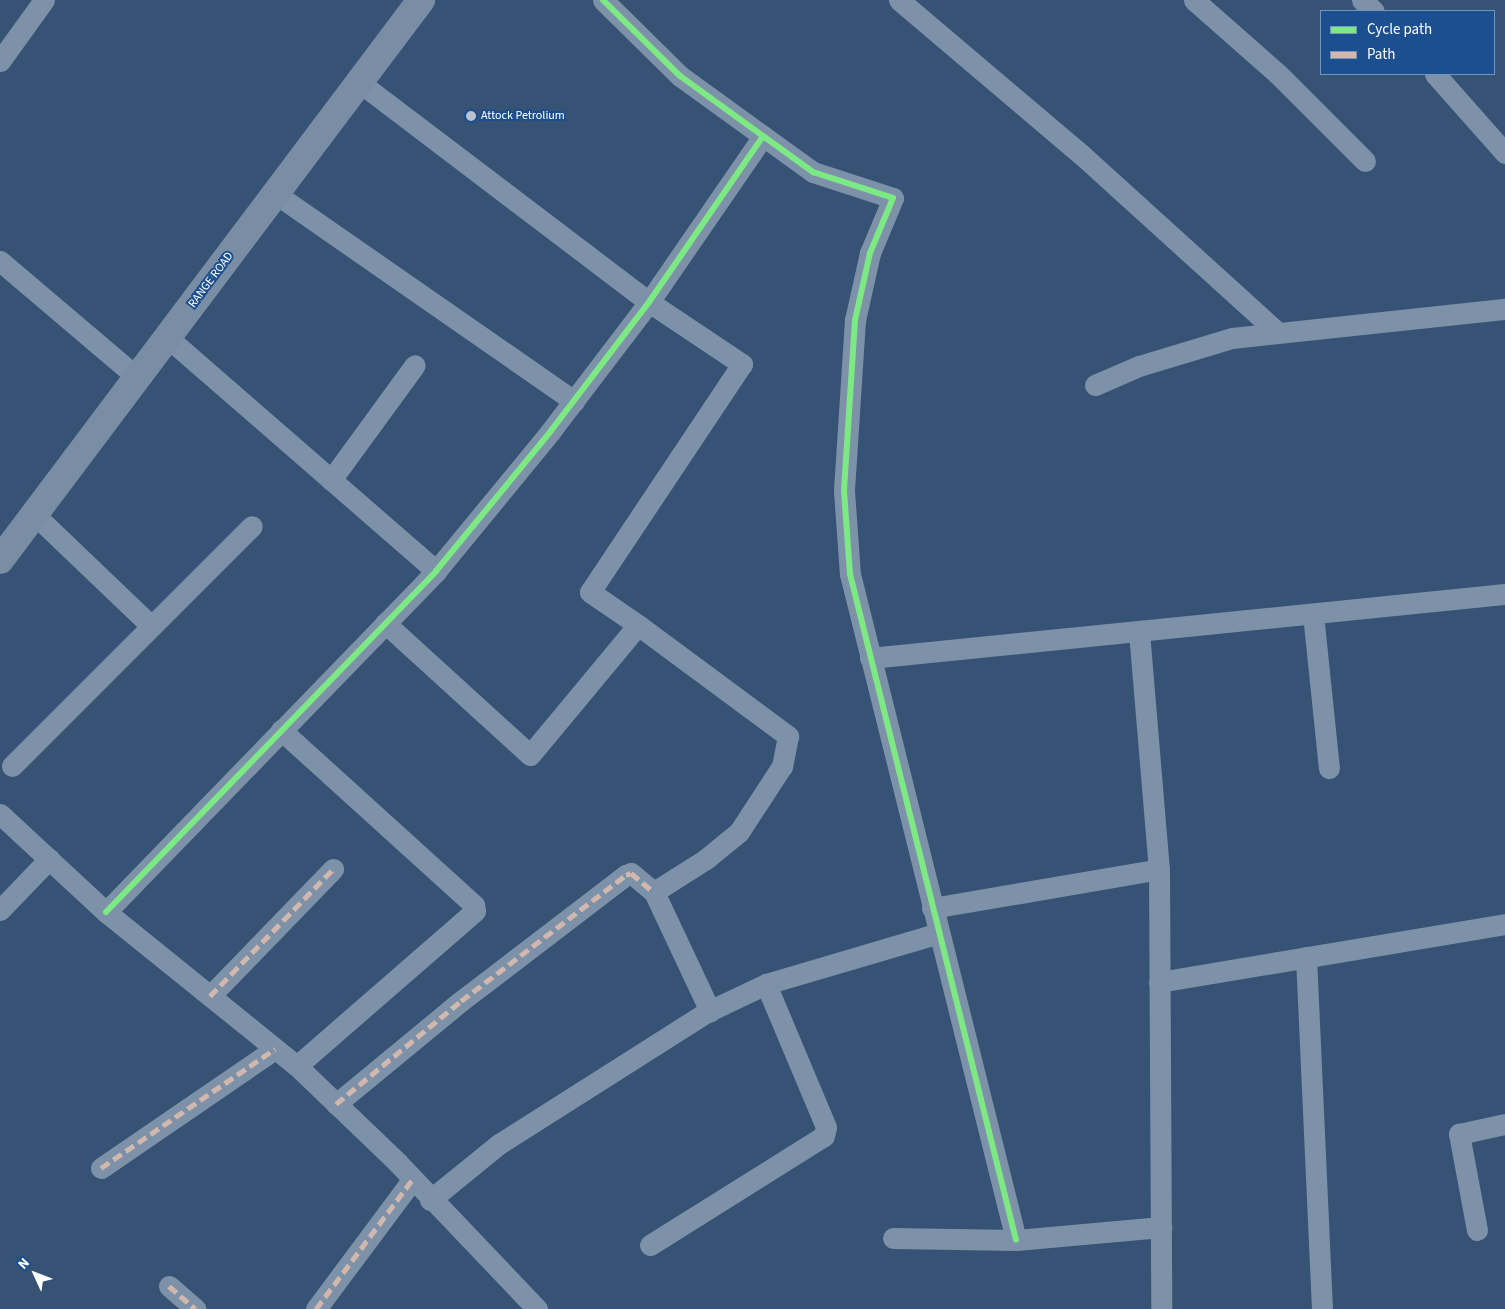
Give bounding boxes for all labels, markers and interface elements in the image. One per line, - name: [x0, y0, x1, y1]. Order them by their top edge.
- legend: [1320, 10, 1495, 75]
- text: Cycle path: [1367, 19, 1432, 40]
- text: Path: [1367, 44, 1395, 65]
- place label: Attock Petrolium: [481, 109, 565, 123]
- marker: Attock Petrolium: [465, 110, 477, 122]
- street label: RANGE ROAD: [185, 249, 237, 311]
- north arrow: [10, 1249, 60, 1299]
- text: N: [14, 1254, 35, 1274]

